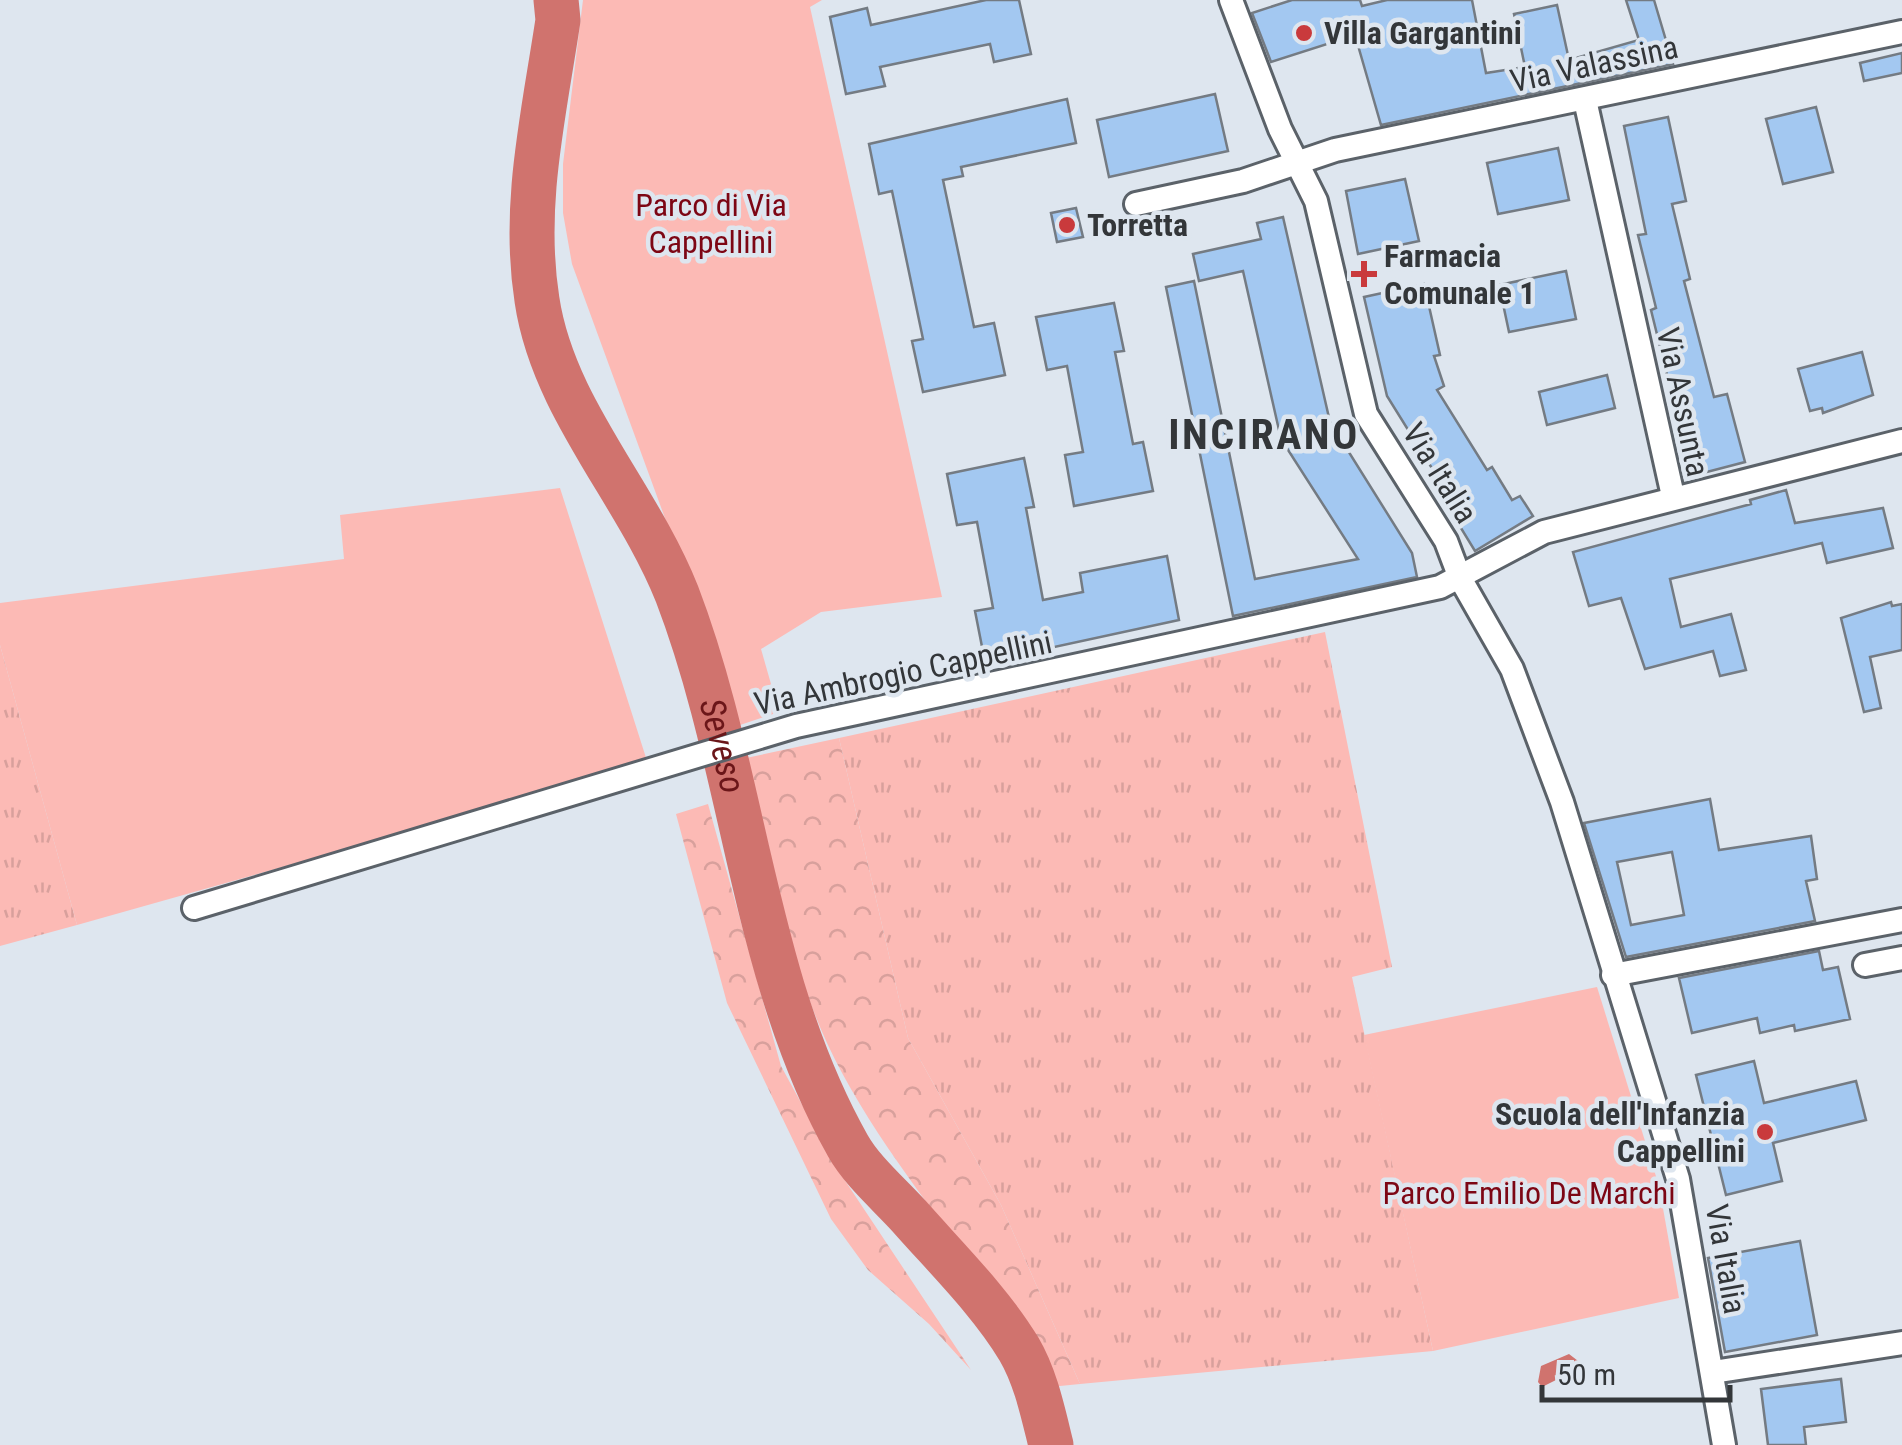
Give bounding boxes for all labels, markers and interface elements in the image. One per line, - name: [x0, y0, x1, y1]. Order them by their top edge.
- place label: Villa Gargantini: [1324, 14, 1522, 52]
- marker: Villa Gargantini: [1293, 22, 1315, 44]
- street label: Via Valassina: [1507, 28, 1681, 100]
- park label: Parco di Via Cappellini: [635, 186, 787, 261]
- place label: Torretta: [1087, 206, 1188, 244]
- marker: Torretta: [1056, 214, 1078, 236]
- place label: Farmacia Comunale 1: [1384, 237, 1535, 312]
- marker: Farmacia Comunale 1: [1353, 263, 1375, 285]
- street label: Via Assunta: [1649, 324, 1717, 480]
- district label: INCIRANO: [1168, 410, 1360, 459]
- street label: Via Italia: [1395, 416, 1485, 530]
- street label: Via Ambrogio Cappellini: [751, 623, 1055, 723]
- water label: Seveso: [691, 694, 754, 797]
- place label: Scuola dell'Infanzia Cappellini: [1495, 1095, 1745, 1170]
- marker: Scuola dell'Infanzia Cappellini: [1754, 1121, 1776, 1143]
- park label: Parco Emilio De Marchi: [1382, 1174, 1676, 1212]
- street label: Via Italia: [1698, 1201, 1754, 1317]
- scale bar: [1542, 1340, 1730, 1402]
- text: 50 m: [1557, 1357, 1616, 1392]

